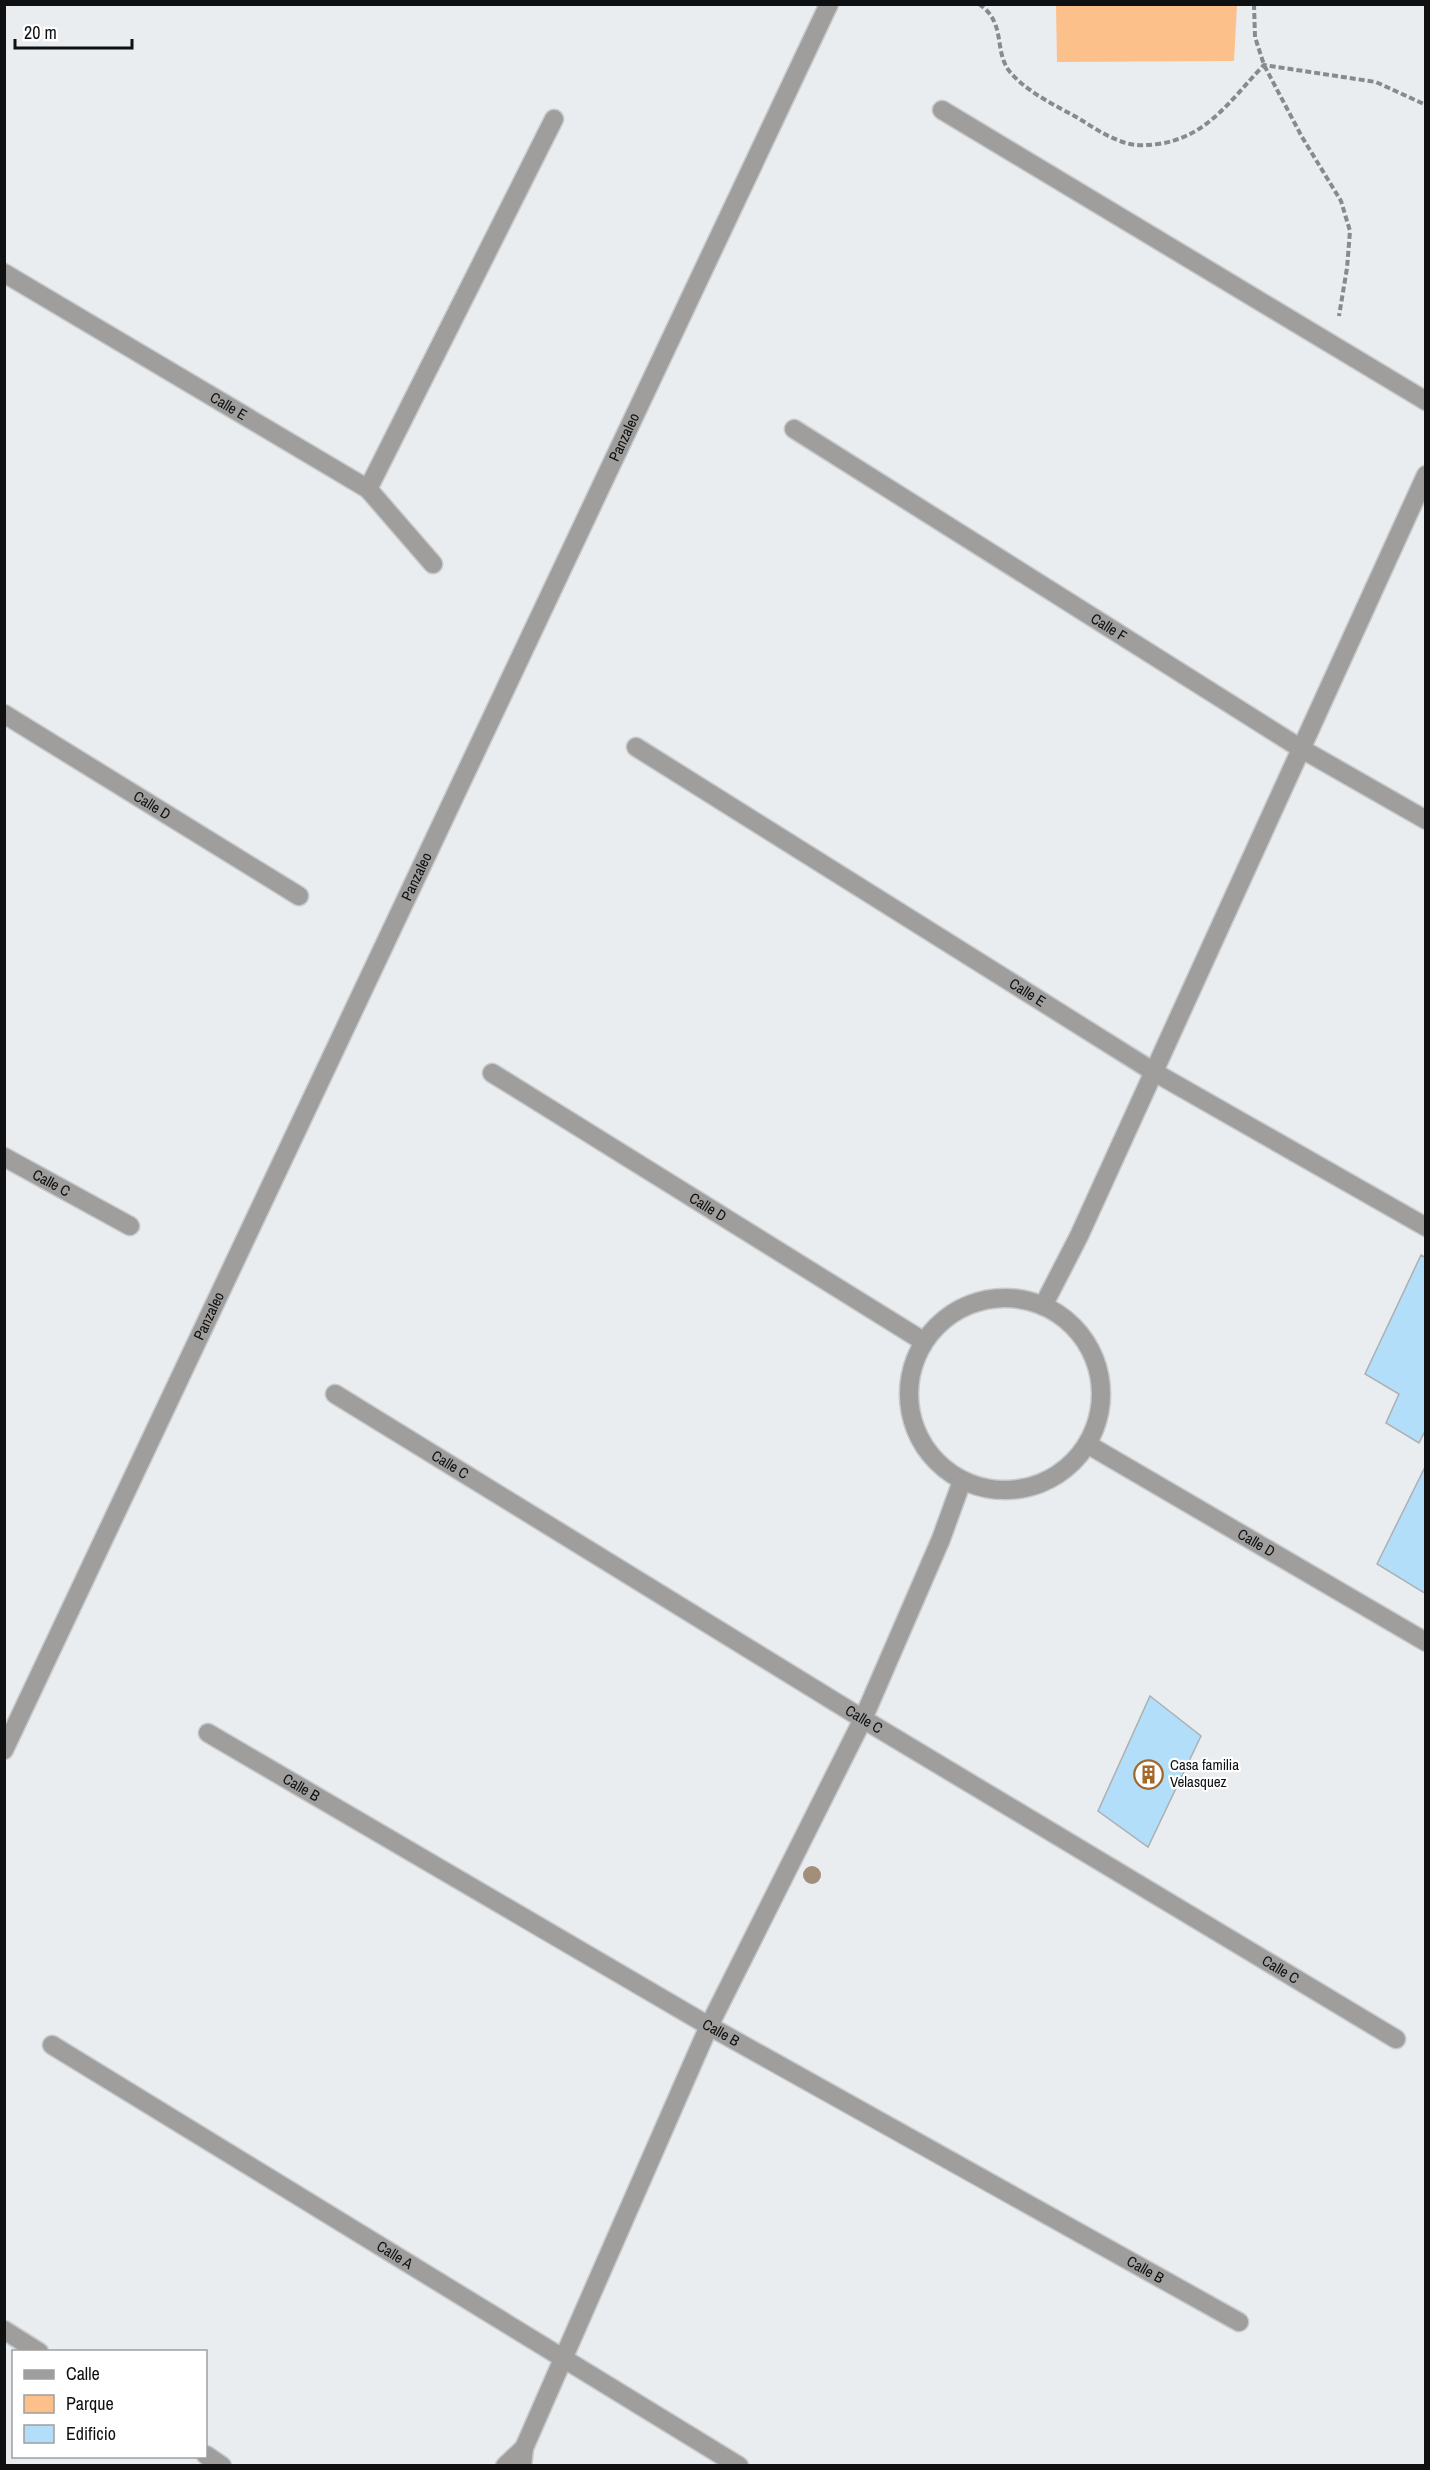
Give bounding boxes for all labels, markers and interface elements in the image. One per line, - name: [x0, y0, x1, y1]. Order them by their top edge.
- scale bar: [15, 12, 132, 50]
- text: 20 m: [24, 20, 57, 45]
- street label: Calle E: [206, 387, 251, 425]
- street label: Panzaleo: [603, 409, 644, 465]
- street label: Calle F: [1087, 608, 1131, 646]
- street label: Calle D: [130, 785, 175, 825]
- street label: Panzaleo: [396, 849, 437, 904]
- street label: Calle E: [1005, 973, 1050, 1012]
- street label: Calle C: [29, 1164, 74, 1201]
- street label: Calle D: [685, 1187, 731, 1226]
- street label: Panzaleo: [188, 1288, 229, 1343]
- street label: Calle C: [428, 1445, 473, 1484]
- street label: Calle D: [1234, 1523, 1279, 1562]
- street label: Calle C: [841, 1700, 887, 1739]
- place label: Casa familia Velasquez: [1170, 1754, 1239, 1792]
- building icon: Casa familia Velasquez: [1133, 1758, 1165, 1790]
- street label: Calle B: [279, 1768, 324, 1806]
- street label: Calle C: [1258, 1950, 1304, 1989]
- street label: Calle B: [699, 2013, 744, 2051]
- street label: Calle A: [373, 2235, 418, 2274]
- street label: Calle B: [1123, 2250, 1168, 2288]
- legend: [12, 2350, 207, 2458]
- text: Calle: [66, 2361, 100, 2386]
- text: Parque: [66, 2391, 114, 2416]
- text: Edificio: [66, 2421, 116, 2446]

